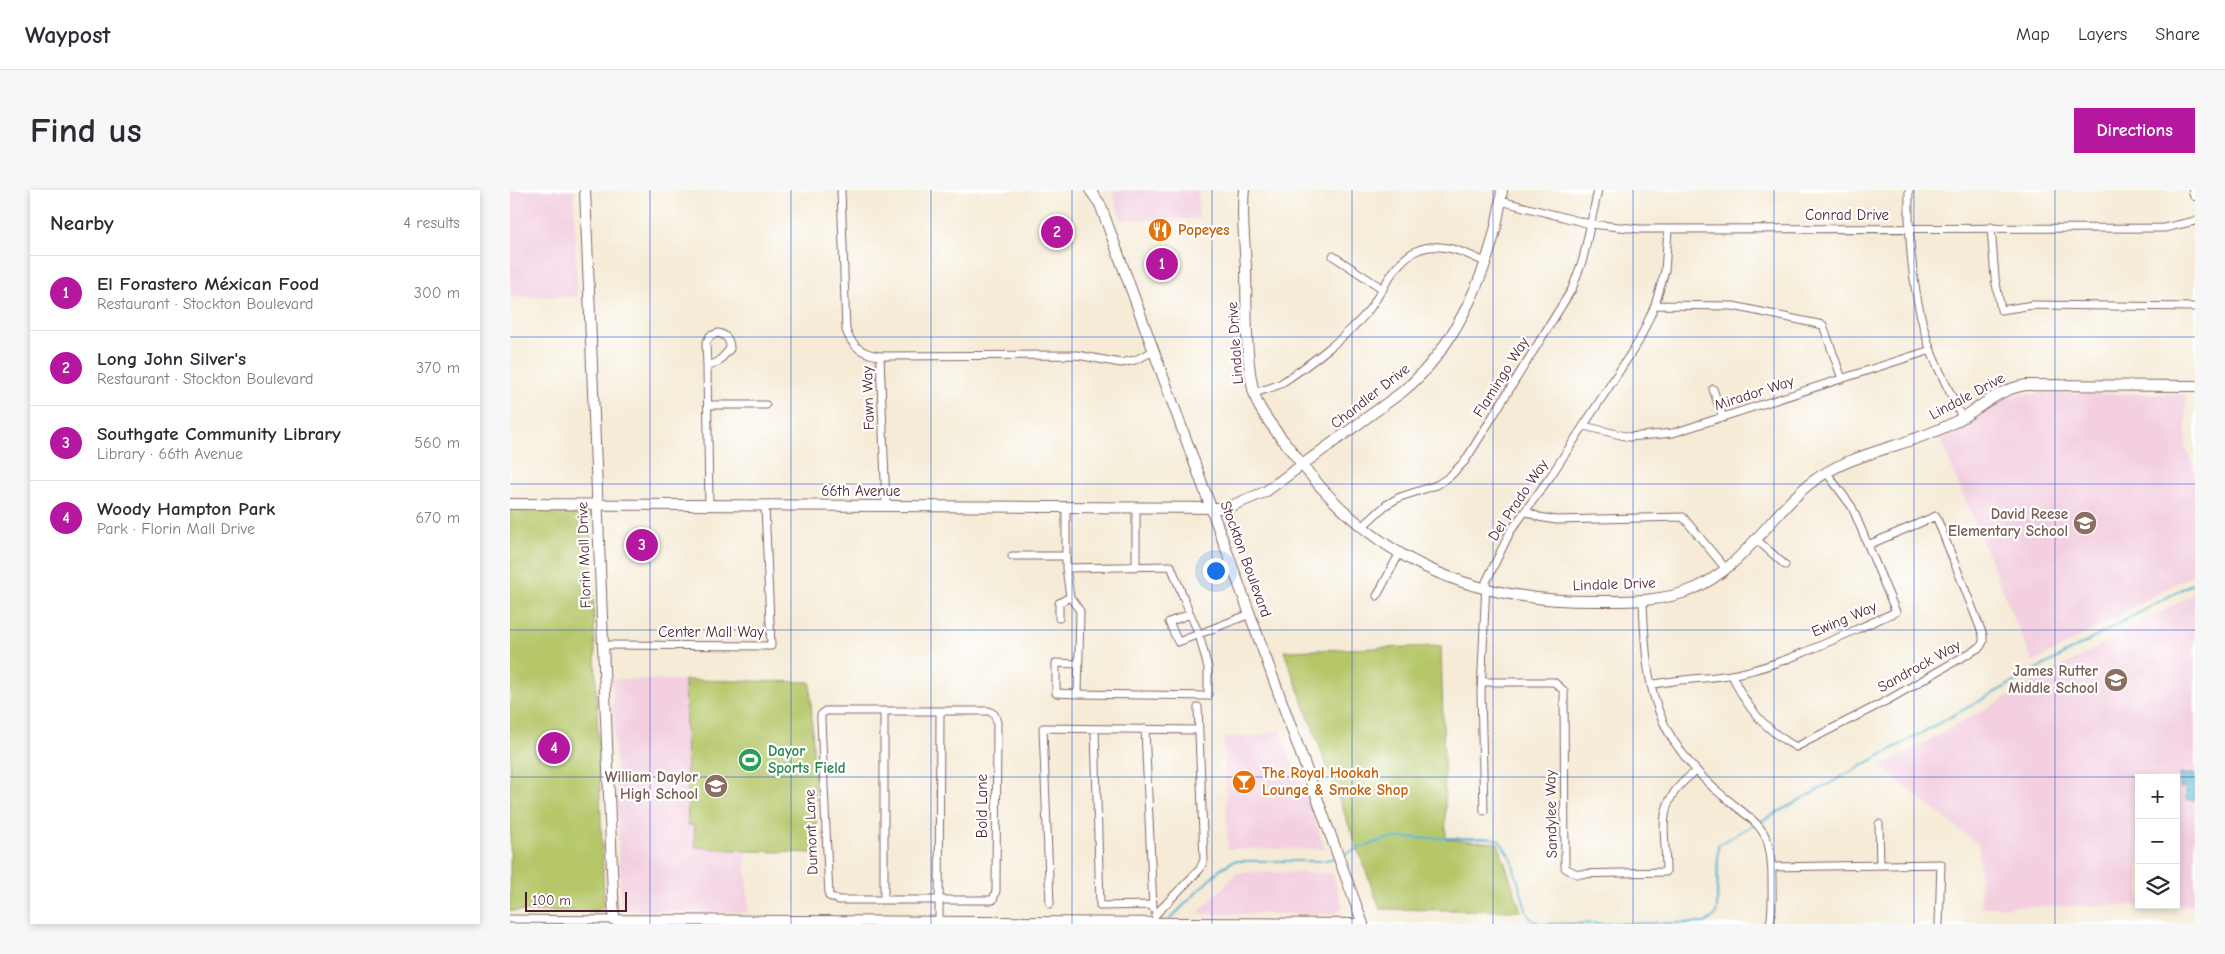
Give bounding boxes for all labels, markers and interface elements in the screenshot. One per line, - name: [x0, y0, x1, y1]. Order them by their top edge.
- text: Waypost: [25, 21, 110, 49]
- text: Map: [2016, 24, 2050, 45]
- text: Layers: [2078, 24, 2127, 45]
- text: Share: [2155, 24, 2200, 45]
- button: Directions: [2074, 108, 2195, 153]
- text: Find us: [30, 110, 142, 151]
- street label: Conrad Drive: [1805, 206, 1890, 224]
- text: Nearby: [50, 211, 114, 235]
- pin: 2: [1041, 213, 1073, 251]
- text: 4 results: [403, 214, 460, 232]
- restaurant icon: Popeyes: [1147, 217, 1173, 243]
- place label: Popeyes: [1178, 221, 1230, 239]
- pin: 1: [1146, 245, 1178, 283]
- text: El Forastero Méxican Food: [97, 273, 319, 295]
- text: 1: [63, 284, 69, 302]
- text: 300 m: [414, 284, 460, 302]
- text: Restaurant · Stockton Boulevard: [97, 295, 313, 313]
- street label: Lindale Drive: [1223, 301, 1247, 385]
- street label: Flamingo Way: [1469, 333, 1533, 420]
- text: Long John Silver's: [97, 348, 246, 370]
- text: 2: [62, 359, 70, 377]
- text: 370 m: [416, 359, 460, 377]
- street label: Chandler Drive: [1327, 359, 1413, 432]
- street label: Fawn Way: [858, 365, 878, 430]
- street label: Lindale Drive: [1926, 368, 2008, 423]
- text: Restaurant · Stockton Boulevard: [97, 370, 313, 388]
- street label: Mirador Way: [1712, 372, 1796, 414]
- text: Southgate Community Library: [97, 423, 341, 445]
- text: 3: [62, 434, 70, 452]
- text: 560 m: [414, 434, 460, 452]
- text: Library · 66th Avenue: [97, 445, 243, 463]
- street label: Del Prado Way: [1484, 456, 1552, 544]
- street label: 66th Avenue: [821, 482, 901, 500]
- text: Woody Hampton Park: [97, 498, 275, 520]
- street label: Stockton Boulevard: [1217, 498, 1275, 620]
- street label: Florin Mall Drive: [573, 501, 595, 609]
- place label: David Reese Elementary School: [1948, 505, 2068, 540]
- text: 4: [62, 509, 70, 527]
- text: 670 m: [415, 509, 460, 527]
- school or university icon: David Reese Elementary School: [2072, 510, 2098, 536]
- text: Park · Florin Mall Drive: [97, 520, 255, 538]
- pin: 3: [626, 526, 658, 564]
- your location: [1203, 558, 1229, 584]
- street label: Lindale Drive: [1572, 574, 1656, 594]
- street label: Ewing Way: [1809, 597, 1880, 641]
- street label: Center Mall Way: [658, 623, 764, 641]
- street label: Sandrock Way: [1874, 636, 1964, 696]
- place label: James Rutter Middle School: [2008, 662, 2098, 697]
- school or university icon: James Rutter Middle School: [2103, 667, 2129, 693]
- pin: 4: [538, 729, 570, 767]
- place label: Dayor Sports Field: [768, 742, 846, 777]
- sports icon: Dayor Sports Field: [737, 747, 763, 773]
- place label: The Royal Hookah Lounge & Smoke Shop: [1262, 764, 1409, 799]
- place label: William Daylor High School: [605, 768, 698, 803]
- bar icon: The Royal Hookah Lounge & Smoke Shop: [1231, 769, 1257, 795]
- street label: Sandylee Way: [1541, 769, 1561, 859]
- school or university icon: William Daylor High School: [703, 773, 729, 799]
- street label: Bold Lane: [973, 773, 991, 838]
- map controls: [2135, 774, 2180, 909]
- button: +: [2135, 774, 2180, 819]
- street label: Dumont Lane: [800, 788, 821, 875]
- button: −: [2135, 819, 2180, 864]
- button: layers: [2135, 864, 2180, 909]
- scale bar: [525, 889, 628, 912]
- text: 100 m: [532, 892, 571, 909]

